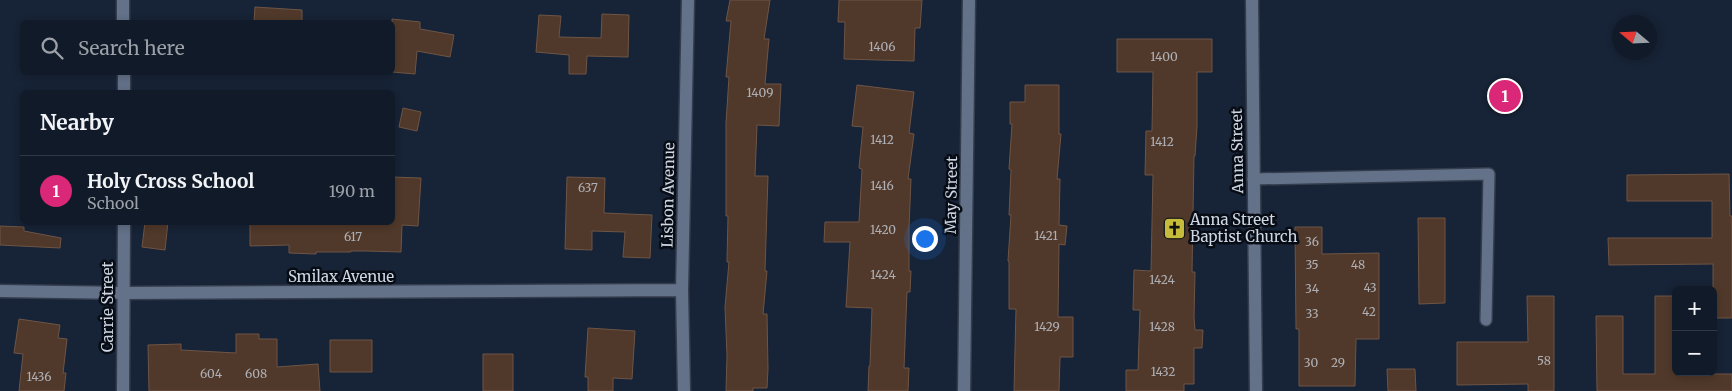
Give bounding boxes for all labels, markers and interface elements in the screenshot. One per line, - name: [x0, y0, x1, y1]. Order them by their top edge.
- north arrow: [1612, 15, 1657, 60]
- search box: [20, 20, 395, 75]
- icon: search: [38, 34, 66, 62]
- text: Search here: [78, 36, 185, 60]
- house number: 1406: [869, 39, 896, 54]
- house number: 1400: [1150, 49, 1178, 64]
- pin: 1: [1489, 77, 1521, 115]
- house number: 1409: [747, 85, 773, 100]
- street label: Anna Street: [1227, 108, 1247, 195]
- text: Nearby: [40, 109, 114, 136]
- house number: 1412: [870, 132, 894, 147]
- house number: 1412: [1150, 134, 1174, 149]
- street label: Lisbon Avenue: [658, 142, 678, 248]
- street label: May Street: [941, 156, 961, 234]
- text: Holy Cross School: [87, 169, 254, 193]
- house number: 1416: [870, 178, 894, 193]
- house number: 637: [578, 180, 598, 195]
- text: 1: [52, 181, 60, 201]
- text: 190 m: [329, 181, 375, 201]
- text: School: [87, 193, 139, 213]
- place label: Anna Street Baptist Church: [1189, 210, 1297, 246]
- church icon: Anna Street Baptist Church: [1162, 216, 1186, 240]
- house number: 1420: [870, 222, 896, 237]
- your location: [912, 226, 938, 252]
- house number: 1421: [1034, 228, 1058, 243]
- house number: 617: [344, 229, 362, 244]
- house number: 36: [1305, 234, 1319, 249]
- house number: 35: [1305, 257, 1319, 272]
- house number: 48: [1351, 257, 1365, 272]
- street label: Carrie Street: [98, 262, 117, 352]
- street label: Smilax Avenue: [288, 267, 394, 286]
- house number: 1424: [870, 267, 896, 282]
- house number: 1424: [1149, 272, 1175, 287]
- house number: 43: [1363, 280, 1377, 295]
- house number: 34: [1305, 281, 1320, 296]
- map controls: [1672, 286, 1717, 376]
- button: +: [1672, 286, 1717, 331]
- house number: 42: [1362, 304, 1376, 319]
- house number: 33: [1305, 306, 1319, 321]
- house number: 1429: [1034, 319, 1060, 334]
- house number: 1428: [1149, 319, 1175, 334]
- button: −: [1672, 331, 1717, 376]
- house number: 58: [1537, 353, 1551, 368]
- house number: 30: [1304, 355, 1318, 370]
- house number: 29: [1331, 355, 1345, 370]
- house number: 1432: [1151, 364, 1175, 379]
- house number: 604: [200, 366, 223, 381]
- house number: 608: [245, 366, 267, 381]
- house number: 1436: [26, 369, 52, 384]

